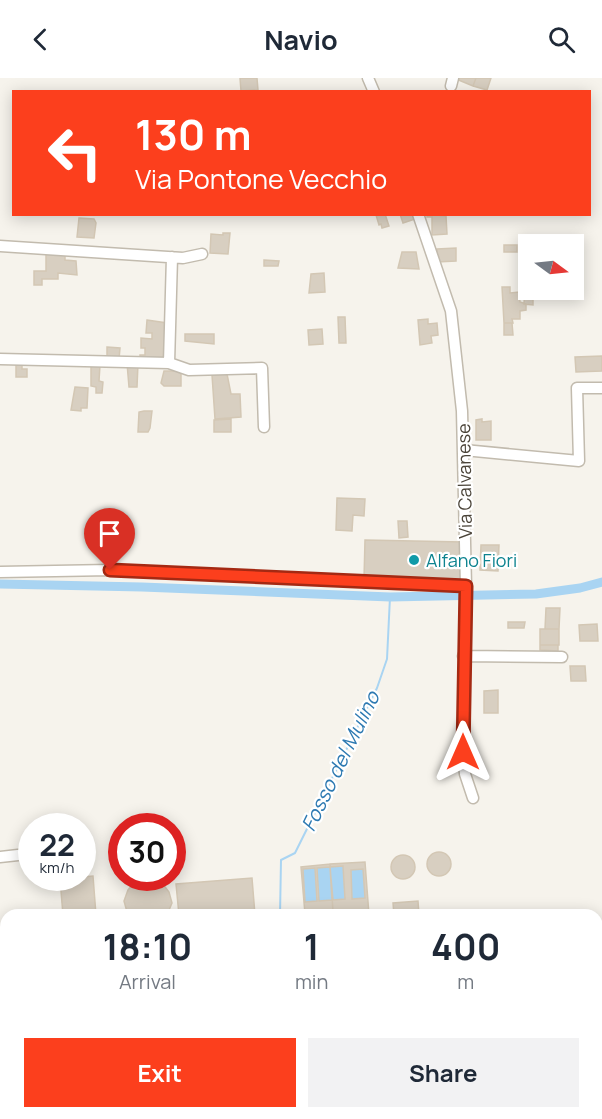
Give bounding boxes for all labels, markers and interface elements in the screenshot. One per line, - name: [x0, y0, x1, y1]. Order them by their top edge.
- text: Navio: [264, 21, 338, 58]
- icon: back: [24, 23, 57, 56]
- icon: search: [545, 23, 578, 56]
- text: 130 m: [135, 105, 252, 163]
- icon: left: [36, 114, 114, 192]
- text: Via Pontone Vecchio: [135, 160, 387, 197]
- north arrow: [518, 234, 584, 300]
- map controls: [518, 234, 584, 300]
- street label: Via Calvanese: [451, 423, 477, 539]
- pin: [84, 508, 135, 570]
- icon: arrive: [93, 517, 126, 550]
- place label: Alfano Fiori: [426, 548, 517, 572]
- marker: Alfano Fiori: [407, 553, 421, 567]
- water label: Fosso del Mulino: [295, 686, 386, 835]
- position arrow: [431, 720, 495, 784]
- speed limit sign: 30: [108, 813, 186, 891]
- text: 22: [39, 824, 75, 865]
- text: km/h: [40, 857, 74, 878]
- text: 18:10: [103, 922, 192, 971]
- text: 1: [304, 922, 320, 971]
- text: 400: [431, 922, 500, 971]
- text: Arrival: [119, 968, 176, 995]
- text: min: [295, 968, 328, 995]
- text: m: [457, 968, 474, 995]
- button: Exit: [24, 1038, 296, 1107]
- button: Share: [308, 1038, 579, 1107]

